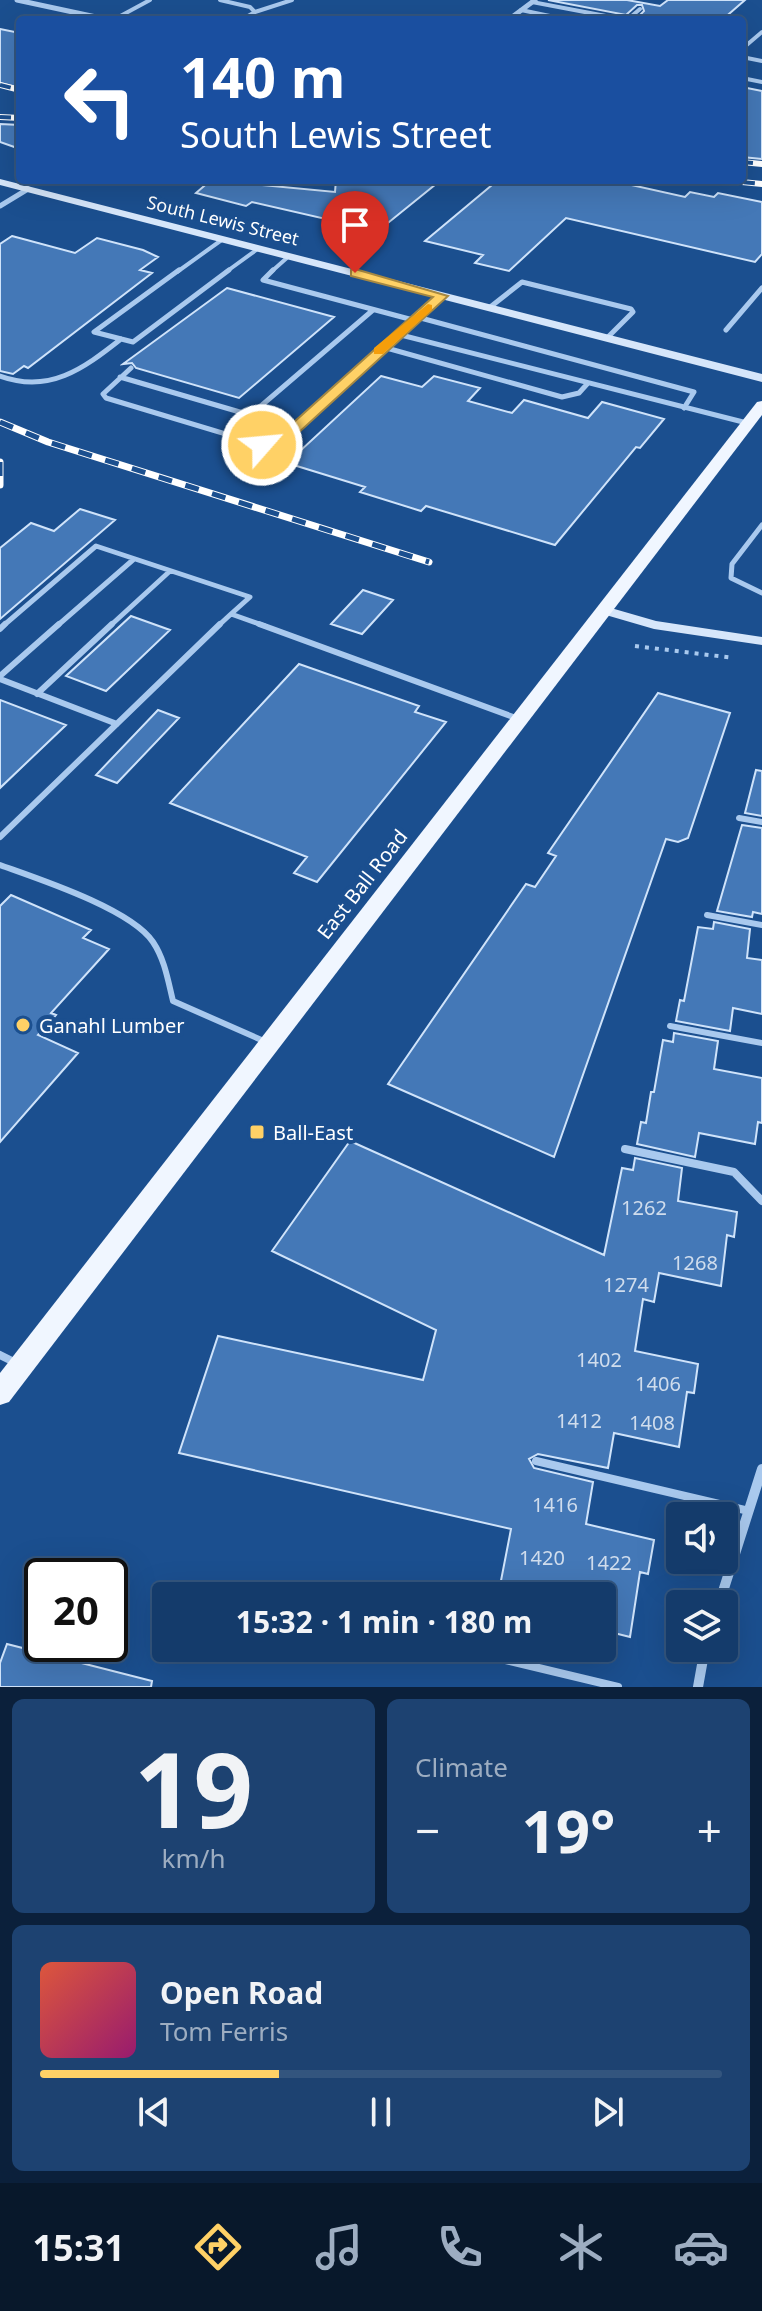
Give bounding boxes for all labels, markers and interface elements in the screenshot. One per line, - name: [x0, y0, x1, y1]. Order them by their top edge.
- text: 140 m: [180, 38, 345, 114]
- icon: left: [48, 48, 152, 152]
- text: South Lewis Street: [180, 110, 492, 159]
- street label: South Lewis Street: [145, 190, 302, 251]
- pin: [321, 191, 389, 273]
- icon: arrive: [333, 203, 377, 247]
- position arrow: [220, 403, 304, 487]
- street label: East Ball Road: [311, 824, 413, 944]
- place label: Ganahl Lumber: [39, 1012, 184, 1039]
- marker: Ganahl Lumber: [14, 1016, 32, 1034]
- place label: Ball-East: [273, 1119, 353, 1146]
- marker: Ball-East: [248, 1123, 266, 1141]
- house number: 1262: [621, 1194, 667, 1221]
- house number: 1268: [672, 1249, 718, 1276]
- house number: 1274: [603, 1271, 649, 1298]
- house number: 1402: [576, 1346, 622, 1373]
- house number: 1406: [635, 1370, 681, 1397]
- house number: 1412: [556, 1407, 602, 1434]
- house number: 1408: [629, 1409, 675, 1436]
- house number: 1416: [532, 1491, 578, 1518]
- map controls: [666, 1502, 738, 1662]
- button: sound: [666, 1502, 738, 1574]
- house number: 1420: [519, 1544, 565, 1571]
- house number: 1422: [586, 1549, 632, 1576]
- speed limit sign: 20: [24, 1558, 128, 1662]
- button: layers: [666, 1590, 738, 1662]
- text: 15:32 · 1 min · 180 m: [236, 1601, 532, 1642]
- text: 19: [134, 1717, 253, 1858]
- text: Climate: [415, 1749, 508, 1785]
- text: 19°: [521, 1789, 616, 1871]
- text: −: [415, 1800, 440, 1860]
- text: +: [697, 1800, 722, 1860]
- text: km/h: [162, 1840, 225, 1876]
- text: Open Road: [160, 1972, 323, 2013]
- text: Tom Ferris: [160, 2013, 288, 2049]
- icon: previous: [132, 2090, 176, 2134]
- icon: pause: [359, 2090, 403, 2134]
- icon: next: [586, 2090, 630, 2134]
- icon: directions: [190, 2219, 246, 2275]
- icon: music: [311, 2219, 367, 2275]
- icon: phone: [432, 2219, 488, 2275]
- icon: climate: [553, 2219, 609, 2275]
- icon: car: [673, 2219, 729, 2275]
- text: 15:31: [32, 2223, 125, 2272]

